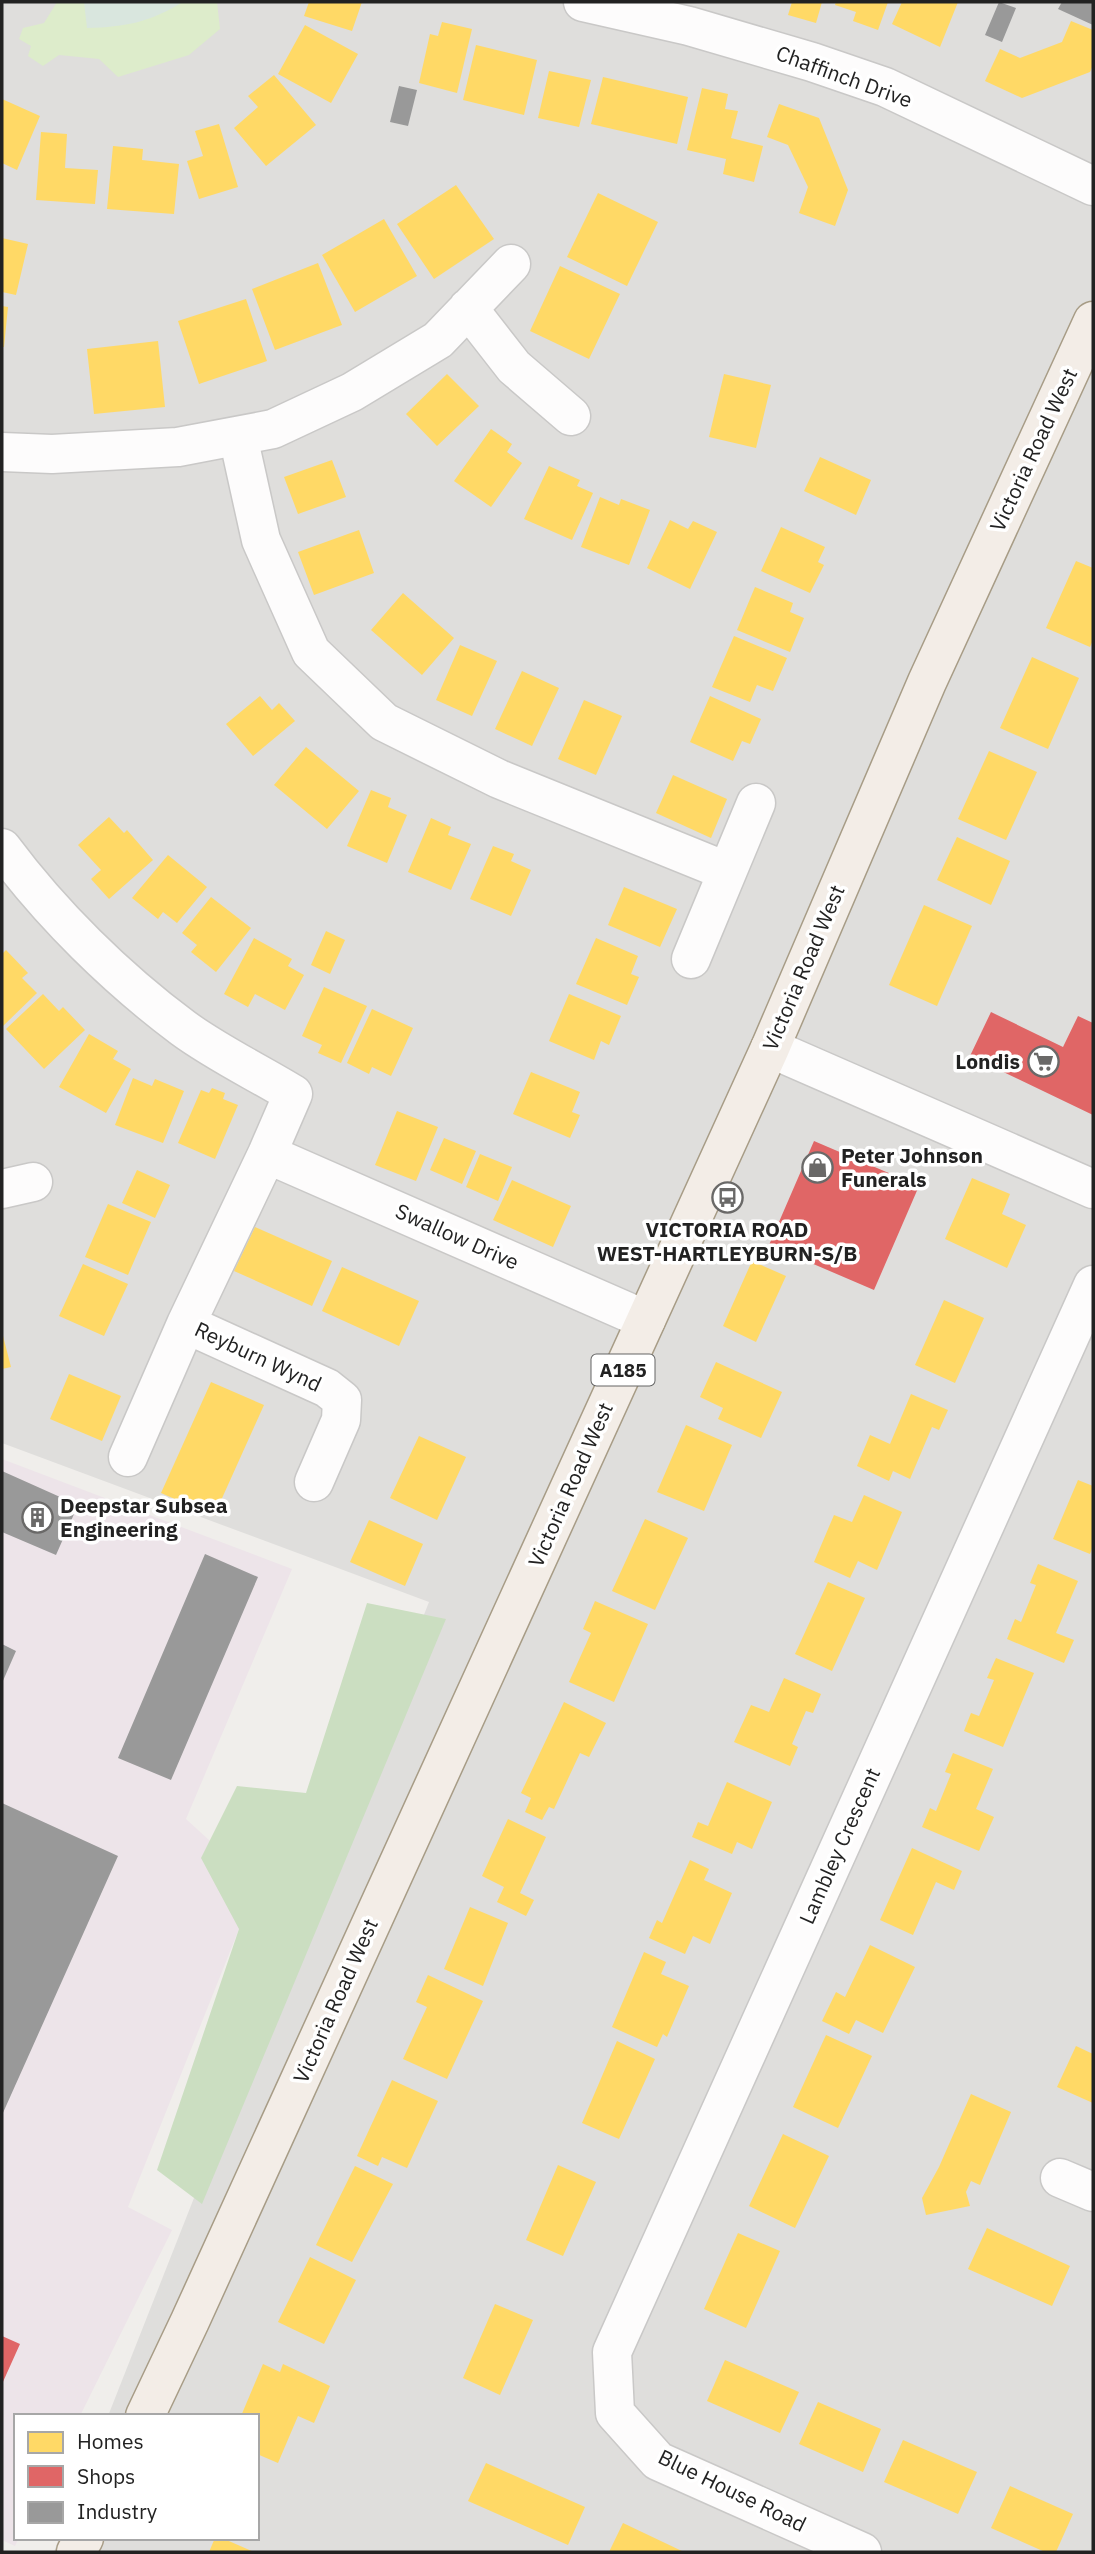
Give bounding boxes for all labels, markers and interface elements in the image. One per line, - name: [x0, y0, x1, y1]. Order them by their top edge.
- street label: Chaffinch Drive: [772, 38, 916, 114]
- street label: Victoria Road West: [983, 363, 1083, 536]
- street label: Victoria Road West: [756, 880, 851, 1055]
- supermarket icon: Londis: [1026, 1045, 1060, 1079]
- place label: Londis: [955, 1047, 1020, 1075]
- place label: Peter Johnson Funerals: [841, 1141, 983, 1193]
- shop icon: Peter Johnson Funerals: [801, 1151, 835, 1185]
- bus stop icon: VICTORIA ROAD WEST-HARTLEYBURN-S/B: [710, 1181, 744, 1215]
- street label: Swallow Drive: [391, 1196, 523, 1276]
- place label: VICTORIA ROAD WEST-HARTLEYBURN-S/B: [597, 1215, 857, 1267]
- street label: Reyburn Wynd: [190, 1314, 326, 1398]
- road number: A185: [592, 1354, 654, 1386]
- street label: Victoria Road West: [521, 1398, 619, 1571]
- place label: Deepstar Subsea Engineering: [60, 1491, 228, 1543]
- building icon: Deepstar Subsea Engineering: [20, 1501, 54, 1535]
- street label: Lambley Crescent: [792, 1763, 886, 1928]
- street label: Victoria Road West: [286, 1914, 384, 2087]
- legend: [14, 2414, 259, 2540]
- text: Homes: [77, 2427, 144, 2455]
- street label: Blue House Road: [654, 2442, 811, 2538]
- text: Shops: [77, 2462, 135, 2490]
- text: Industry: [77, 2497, 158, 2525]

